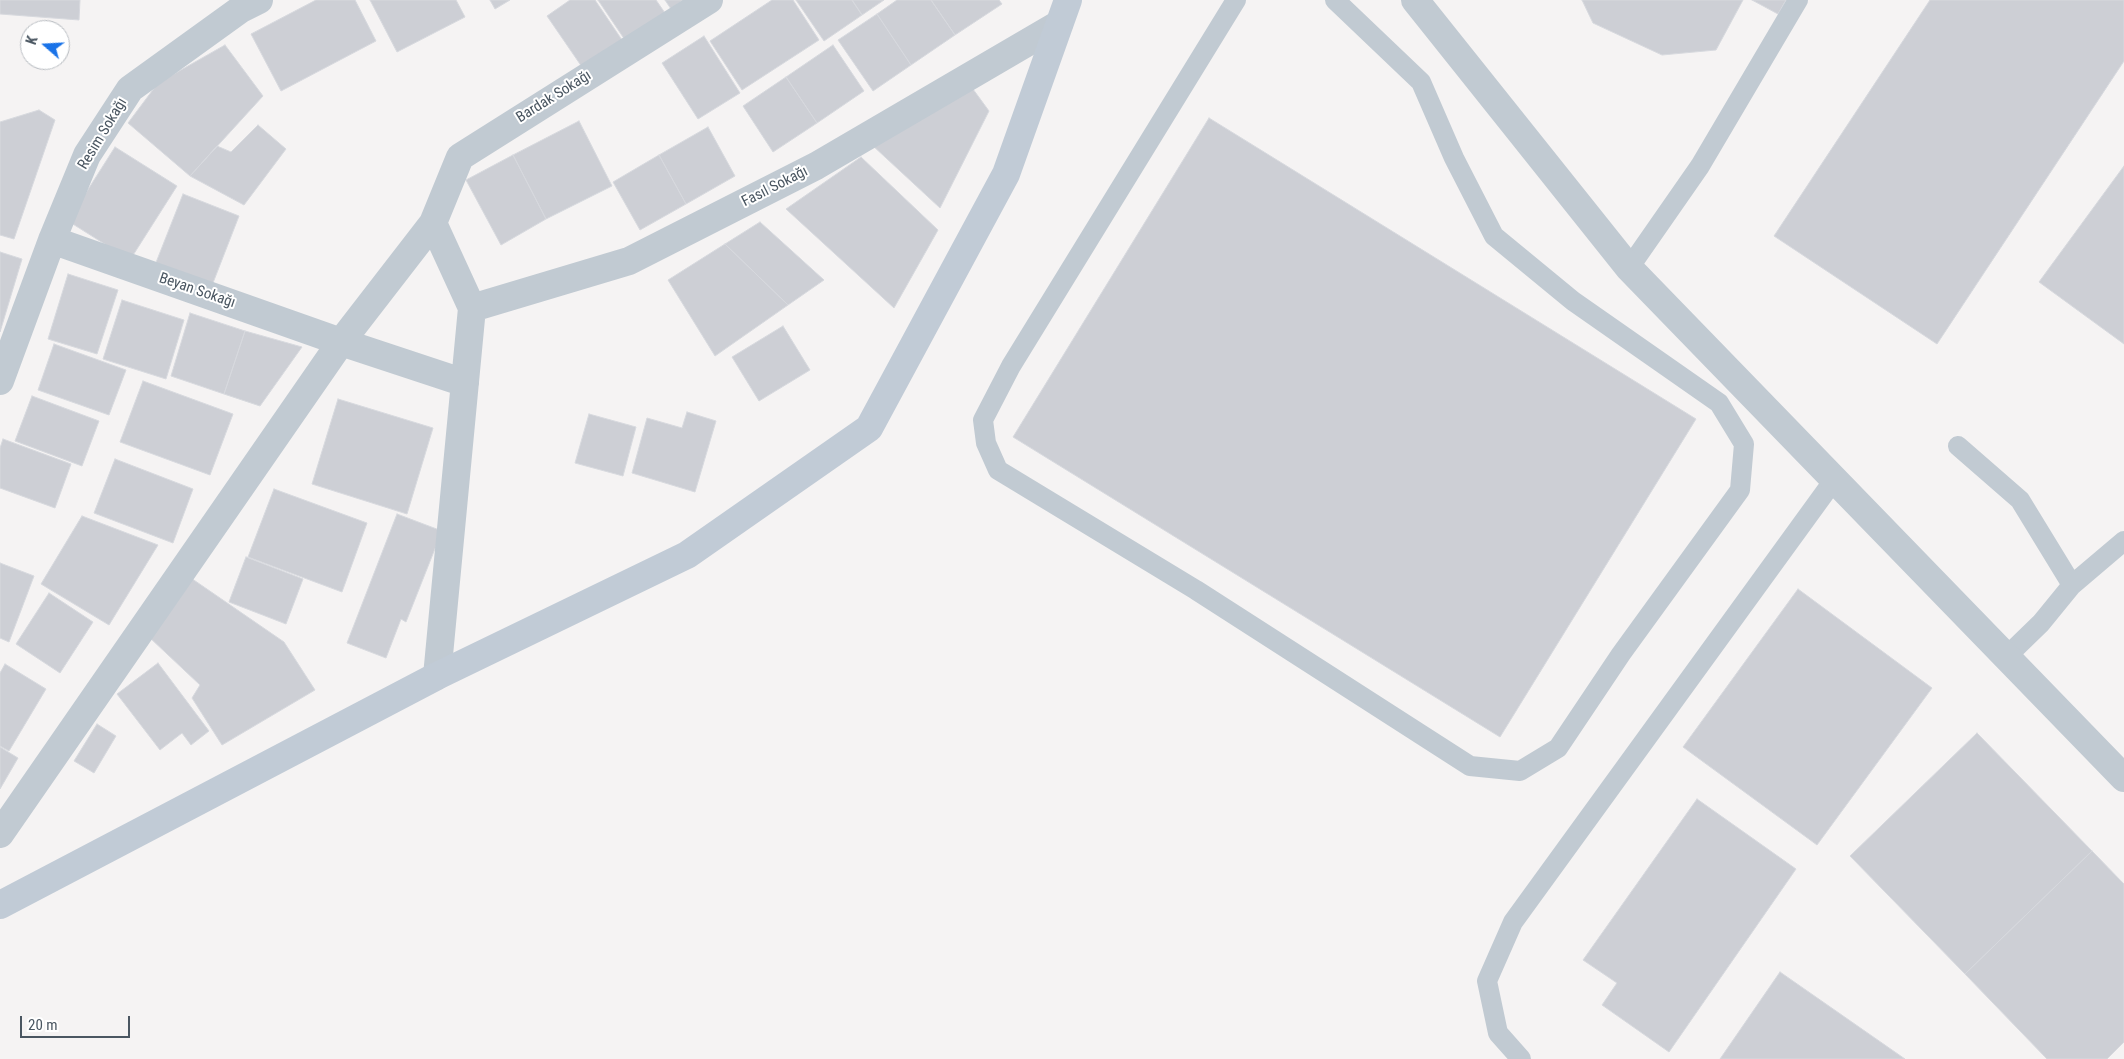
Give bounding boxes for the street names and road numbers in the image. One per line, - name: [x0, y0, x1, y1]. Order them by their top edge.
- street label: Bardak Sokağı: [513, 67, 595, 127]
- street label: Resim Sokağı: [75, 95, 131, 173]
- street label: Fasıl Sokağı: [739, 163, 811, 211]
- street label: Beyan Sokağı: [157, 270, 237, 312]

